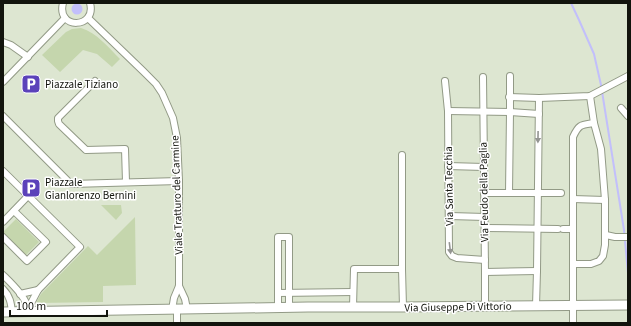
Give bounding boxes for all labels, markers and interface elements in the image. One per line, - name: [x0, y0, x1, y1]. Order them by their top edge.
- parking icon: Piazzale Tiziano: [20, 73, 42, 95]
- place label: Piazzale Tiziano: [45, 77, 118, 92]
- one-way arrow: [535, 131, 542, 143]
- street label: Viale Tratturo del Carmine: [167, 135, 187, 255]
- street label: Via Feudo della Paglia: [476, 142, 492, 242]
- street label: Via Santa Tecchia: [441, 146, 457, 226]
- place label: Piazzale Gianlorenzo Bernini: [45, 175, 136, 203]
- parking icon: Piazzale Gianlorenzo Bernini: [20, 177, 42, 199]
- one-way arrow: [447, 242, 453, 254]
- scale bar: [10, 292, 107, 318]
- text: 100 m: [16, 298, 46, 315]
- street label: Via Giuseppe Di Vittorio: [404, 299, 512, 315]

